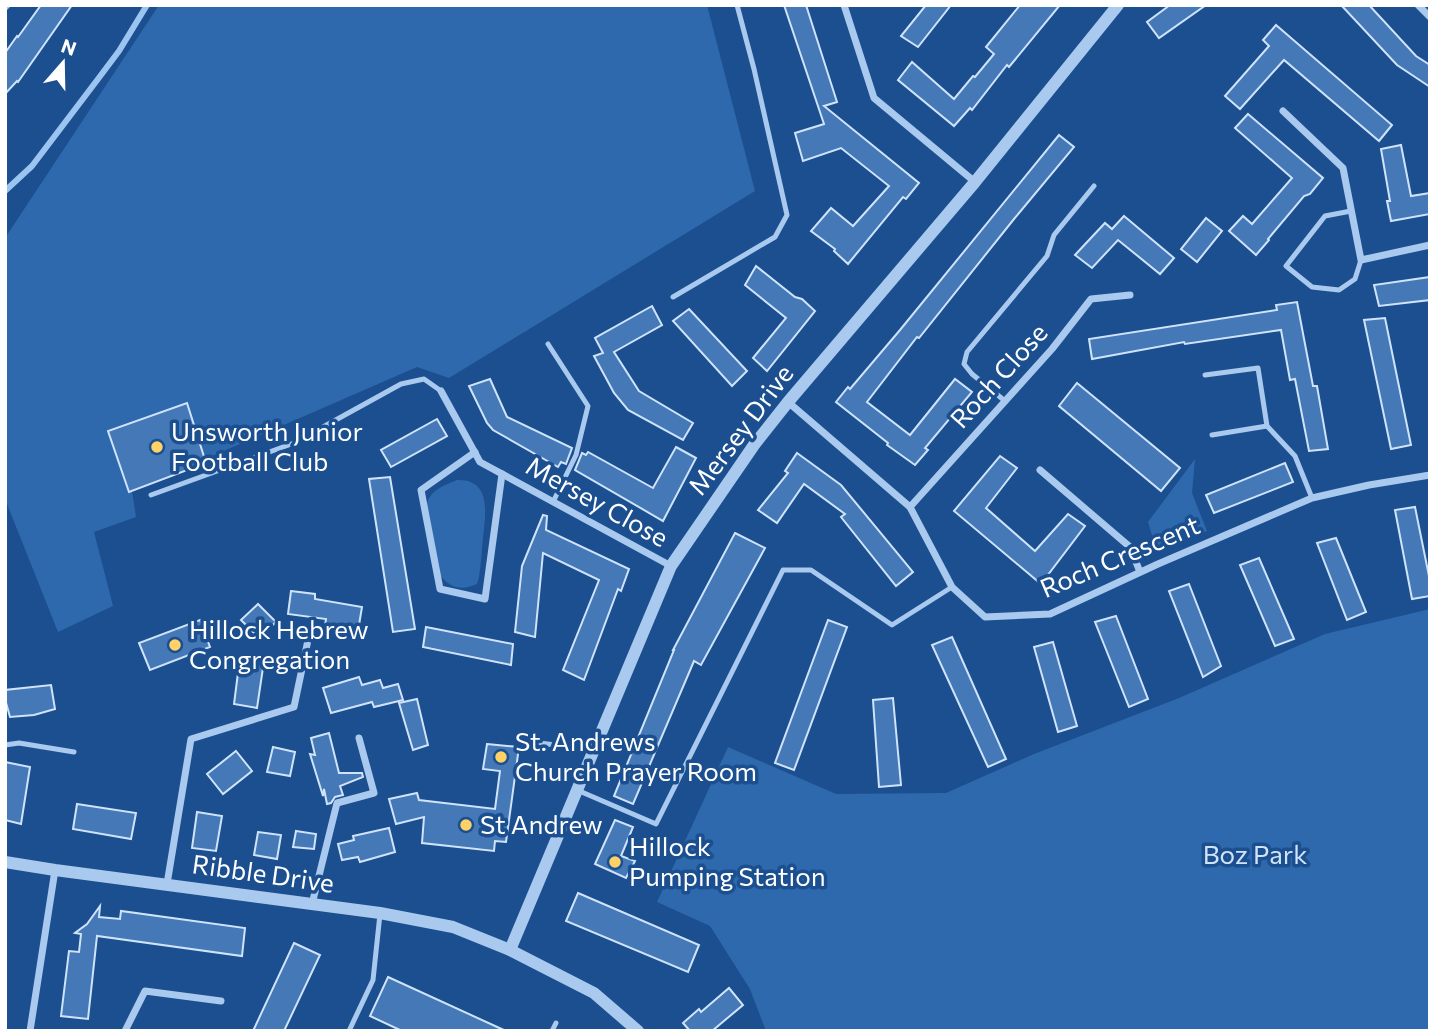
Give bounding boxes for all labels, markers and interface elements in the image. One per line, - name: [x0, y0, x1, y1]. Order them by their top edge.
- north arrow: [28, 28, 98, 98]
- text: N: [58, 33, 80, 60]
- street label: Roch Close: [943, 316, 1053, 434]
- street label: Mersey Drive: [681, 358, 799, 500]
- place label: Unsworth Junior Football Club: [171, 415, 363, 476]
- marker: Unsworth Junior Football Club: [149, 439, 165, 455]
- street label: Mersey Close: [521, 449, 674, 552]
- street label: Roch Crescent: [1035, 508, 1204, 603]
- place label: Hillock Hebrew Congregation: [189, 613, 369, 674]
- marker: Hillock Hebrew Congregation: [167, 637, 183, 653]
- place label: St. Andrews Church Prayer Room: [515, 725, 757, 786]
- marker: St. Andrews Church Prayer Room: [493, 749, 509, 765]
- place label: St Andrew: [480, 808, 603, 839]
- marker: St Andrew: [458, 817, 474, 833]
- place label: Hillock Pumping Station: [629, 830, 826, 891]
- park label: Boz Park: [1203, 838, 1307, 869]
- street label: Ribble Drive: [190, 847, 336, 898]
- marker: Hillock Pumping Station: [607, 854, 623, 870]

